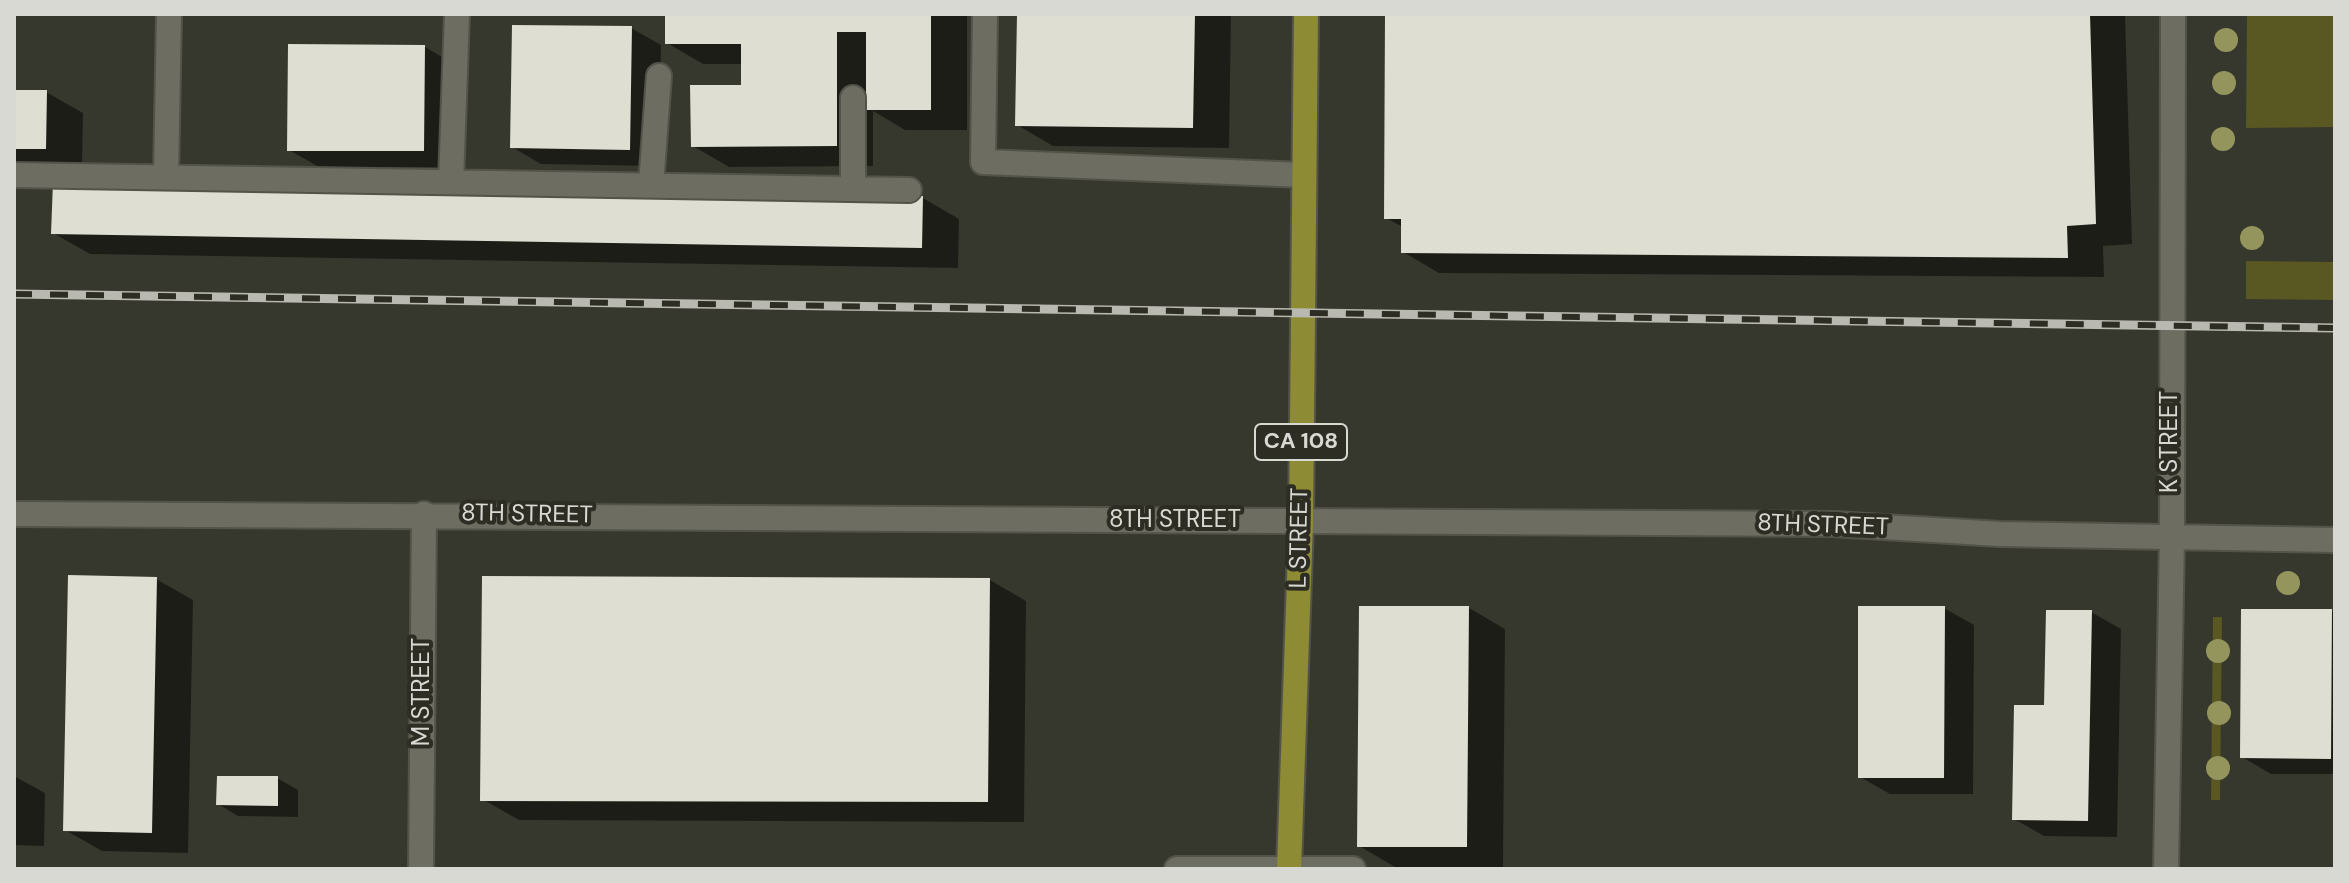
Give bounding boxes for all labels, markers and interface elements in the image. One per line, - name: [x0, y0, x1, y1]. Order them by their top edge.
- street label: K STREET: [2157, 391, 2185, 493]
- road number: CA 108: [1255, 424, 1347, 460]
- street label: L STREET: [1285, 487, 1315, 589]
- street label: 8TH STREET: [461, 499, 593, 531]
- street label: 8TH STREET: [1109, 507, 1241, 535]
- street label: 8TH STREET: [1757, 509, 1889, 543]
- street label: M STREET: [409, 638, 437, 746]

